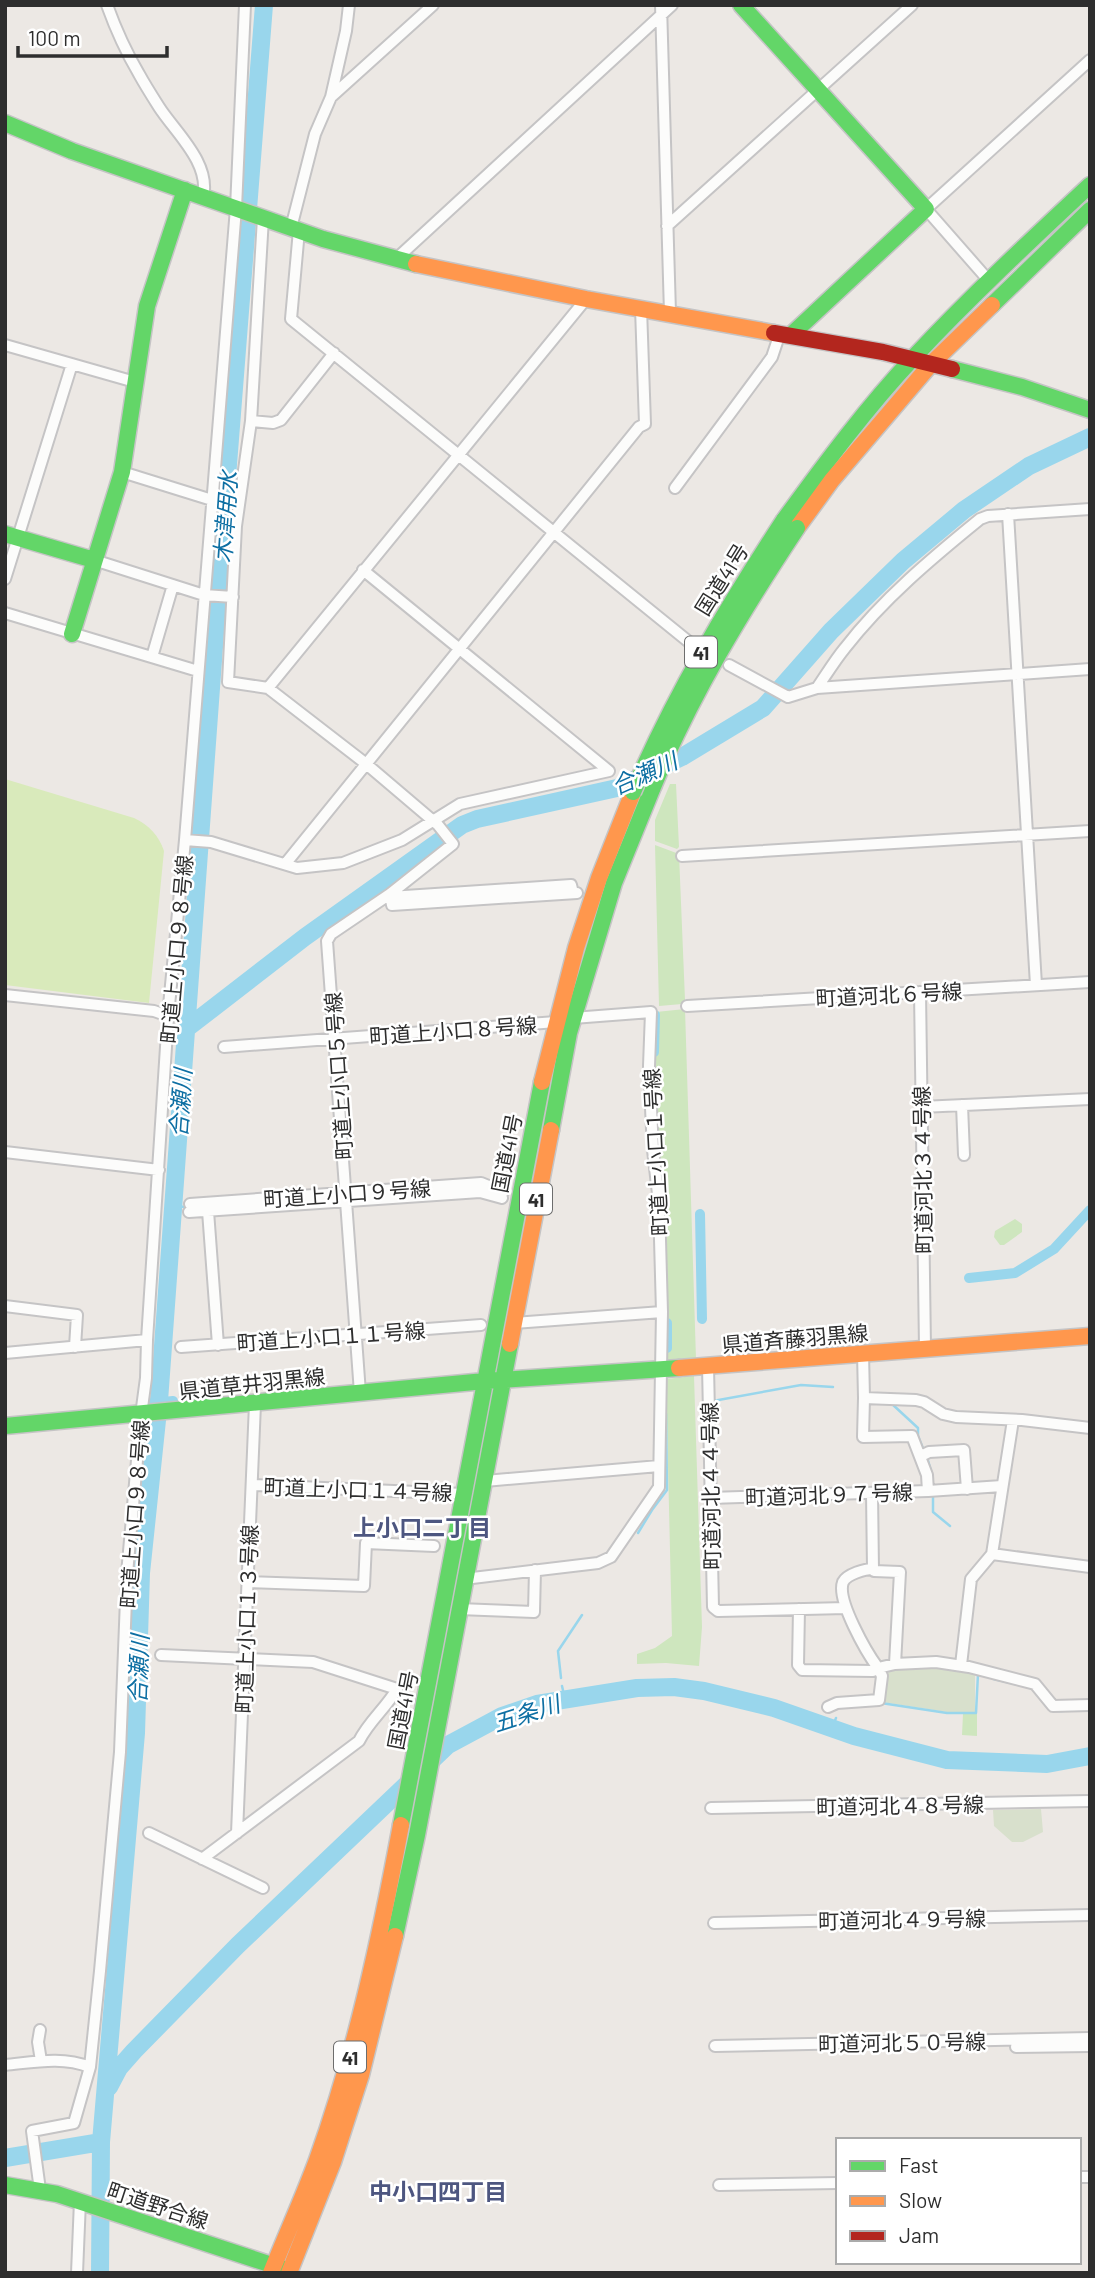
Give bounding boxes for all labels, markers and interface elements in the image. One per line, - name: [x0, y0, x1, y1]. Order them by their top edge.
- scale bar: [18, 14, 166, 58]
- text: 100 m: [28, 25, 81, 50]
- water label: 木津用水: [208, 467, 242, 564]
- street label: 国道41号: [689, 538, 753, 620]
- road number: 41: [685, 636, 717, 667]
- water label: 合瀬川: [607, 745, 684, 800]
- street label: 町道上小口９８号線: [155, 854, 197, 1044]
- street label: 町道河北６号線: [815, 978, 963, 1010]
- street label: 町道上小口５号線: [320, 991, 356, 1161]
- street label: 町道上小口８号線: [368, 1012, 538, 1048]
- water label: 合瀬川: [164, 1065, 197, 1138]
- street label: 町道上小口１号線: [638, 1067, 672, 1237]
- street label: 町道河北３４号線: [908, 1086, 936, 1254]
- street label: 国道41号: [486, 1111, 526, 1195]
- street label: 町道上小口９号線: [262, 1175, 432, 1211]
- road number: 41: [520, 1184, 552, 1214]
- street label: 町道上小口１１号線: [236, 1317, 426, 1355]
- street label: 県道斉藤羽黒線: [721, 1319, 869, 1357]
- street label: 県道草井羽黒線: [178, 1363, 326, 1403]
- street label: 町道河北４４号線: [696, 1402, 724, 1570]
- street label: 町道上小口９８号線: [115, 1419, 153, 1609]
- street label: 町道上小口１４号線: [263, 1473, 453, 1505]
- street label: 町道河北９７号線: [745, 1479, 913, 1509]
- district label: 上小口二丁目: [353, 1513, 491, 1541]
- street label: 町道上小口１３号線: [230, 1524, 262, 1714]
- water label: 合瀬川: [123, 1631, 153, 1704]
- street label: 国道41号: [382, 1668, 422, 1752]
- water label: 五条川: [489, 1688, 566, 1737]
- street label: 町道河北４８号線: [816, 1791, 984, 1819]
- street label: 町道河北４９号線: [818, 1905, 986, 1933]
- street label: 町道河北５０号線: [818, 2028, 986, 2056]
- road number: 41: [334, 2041, 366, 2072]
- legend: [836, 2138, 1081, 2264]
- text: Fast: [899, 2152, 939, 2177]
- street label: 町道野合線: [104, 2177, 212, 2233]
- district label: 中小口四丁目: [369, 2177, 507, 2205]
- text: Slow: [899, 2187, 942, 2212]
- text: Jam: [899, 2222, 939, 2247]

